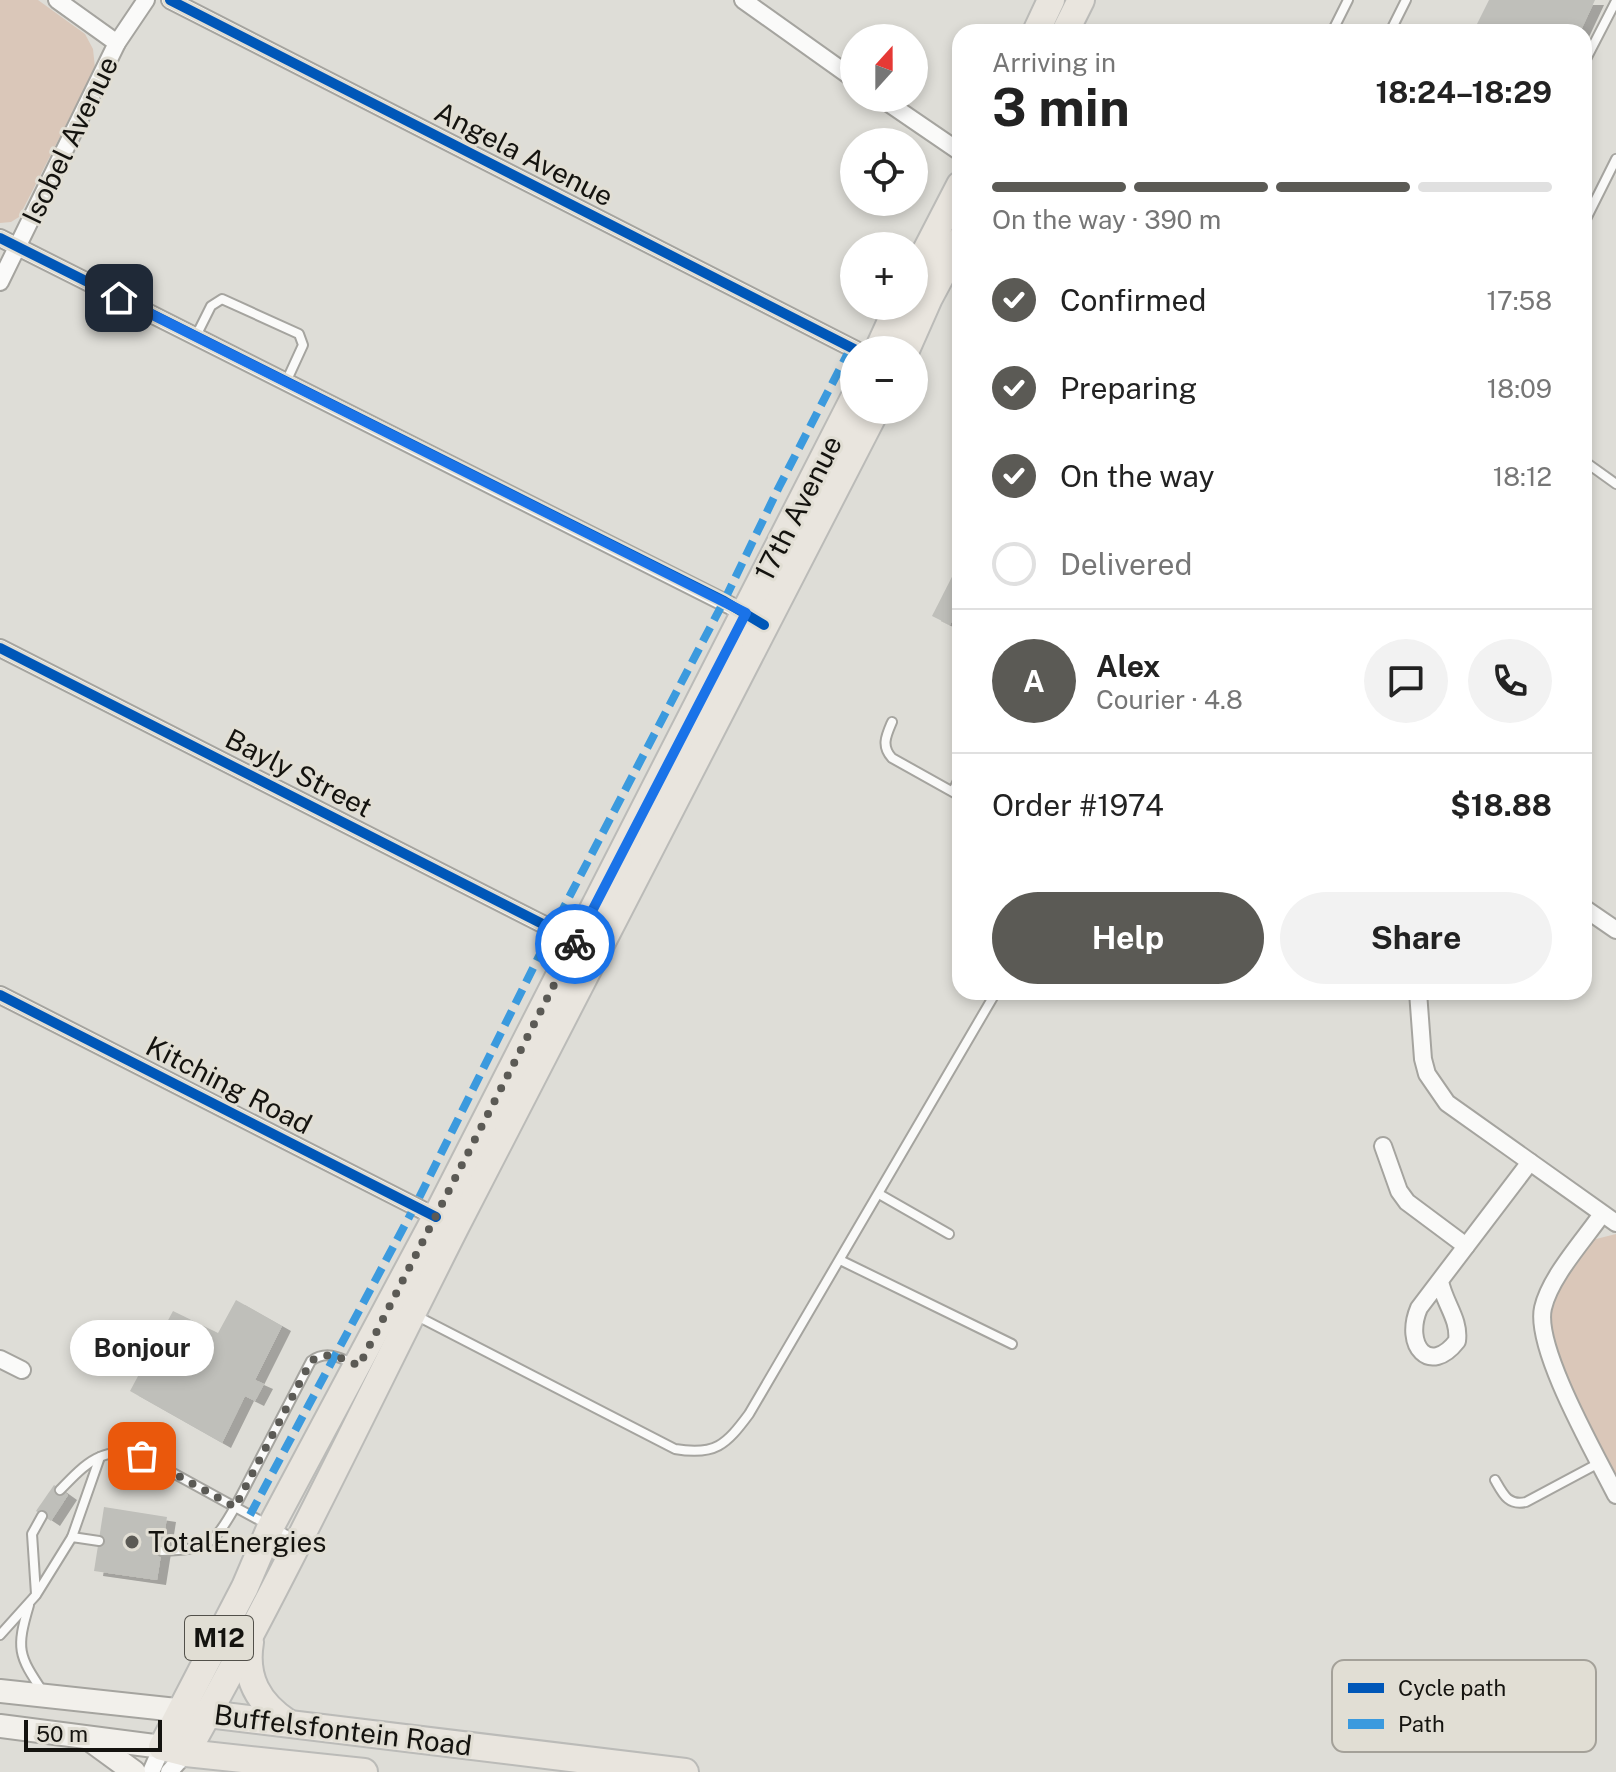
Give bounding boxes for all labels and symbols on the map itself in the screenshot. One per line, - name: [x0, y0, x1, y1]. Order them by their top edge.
- north arrow: [840, 24, 928, 112]
- street label: Isobel Avenue: [15, 51, 124, 229]
- street label: Angela Avenue: [430, 94, 619, 213]
- pin: [85, 264, 153, 332]
- street label: 17th Avenue: [747, 430, 848, 586]
- street label: Bayly Street: [220, 721, 378, 824]
- courier: [535, 904, 615, 984]
- street label: Kitching Road: [141, 1029, 318, 1140]
- callout: Bonjour: [70, 1320, 214, 1376]
- pin: [108, 1422, 176, 1490]
- place label: TotalEnergies: [148, 1525, 326, 1558]
- marker: TotalEnergies: [123, 1533, 141, 1551]
- road number: M12: [185, 1616, 253, 1660]
- legend: [1332, 1660, 1596, 1752]
- text: Cycle path: [1398, 1675, 1506, 1701]
- street label: Buffelsfontein Road: [212, 1697, 474, 1762]
- text: Path: [1398, 1711, 1445, 1737]
- scale bar: [24, 1716, 162, 1752]

